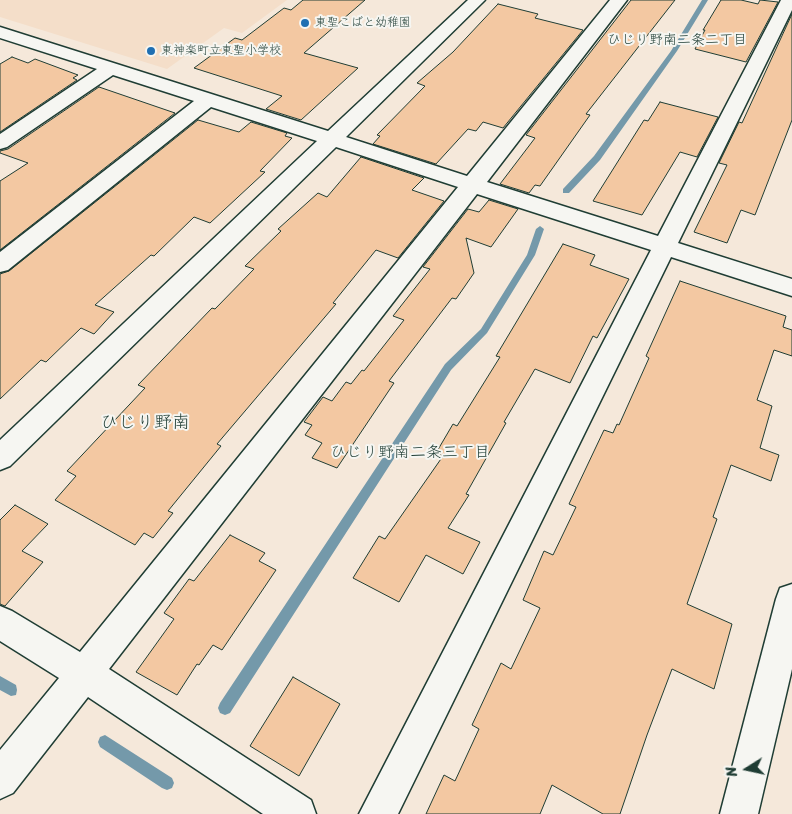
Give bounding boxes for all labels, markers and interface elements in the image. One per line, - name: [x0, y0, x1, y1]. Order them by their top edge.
- place label: 東聖こばと幼稚園: [315, 16, 411, 30]
- marker: 東聖こばと幼稚園: [299, 17, 311, 29]
- district label: ひじり野南二条二丁目: [607, 32, 747, 48]
- place label: 東神楽町立東聖小学校: [161, 44, 281, 58]
- marker: 東神楽町立東聖小学校: [145, 45, 157, 57]
- district label: ひじり野南: [100, 412, 190, 434]
- district label: ひじり野南二条三丁目: [330, 443, 490, 463]
- north arrow: [722, 744, 772, 794]
- text: N: [719, 765, 745, 779]

